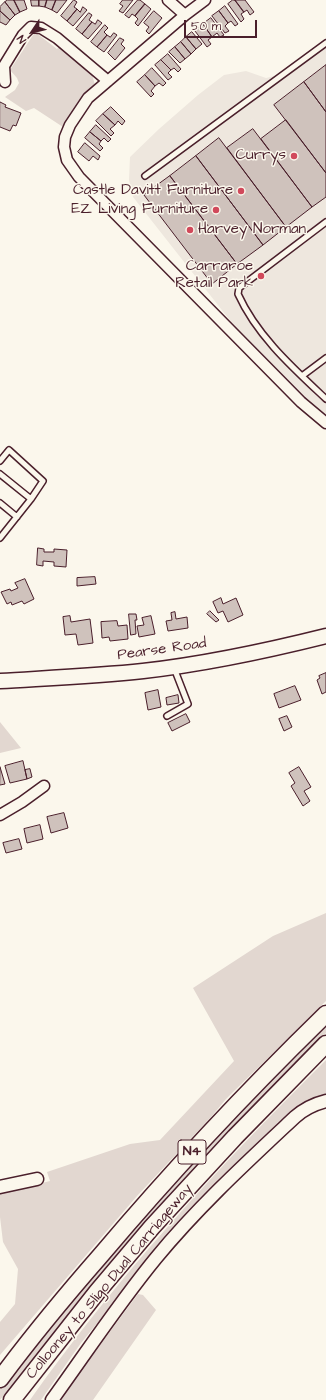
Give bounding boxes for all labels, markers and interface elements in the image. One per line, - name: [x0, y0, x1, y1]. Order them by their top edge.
- north arrow: [12, 12, 52, 52]
- scale bar: [186, 12, 259, 38]
- text: 50 m: [191, 18, 221, 35]
- text: N: [14, 32, 30, 46]
- place label: Currys: [235, 147, 286, 165]
- marker: Currys: [289, 151, 299, 161]
- place label: Castle Davitt Furniture: [73, 182, 233, 200]
- marker: Castle Davitt Furniture: [236, 186, 246, 196]
- place label: EZ Living Furniture: [71, 201, 208, 219]
- marker: EZ Living Furniture: [211, 205, 221, 215]
- place label: Harvey Norman: [198, 221, 306, 239]
- marker: Harvey Norman: [185, 225, 195, 235]
- place label: Carraroe Retail Park: [175, 258, 253, 293]
- marker: Carraroe Retail Park: [256, 271, 266, 281]
- street label: Pearse Road: [116, 635, 208, 665]
- road number: N4: [178, 1140, 206, 1164]
- street label: Collooney to Sligo Dual Carriageway: [23, 1181, 197, 1383]

